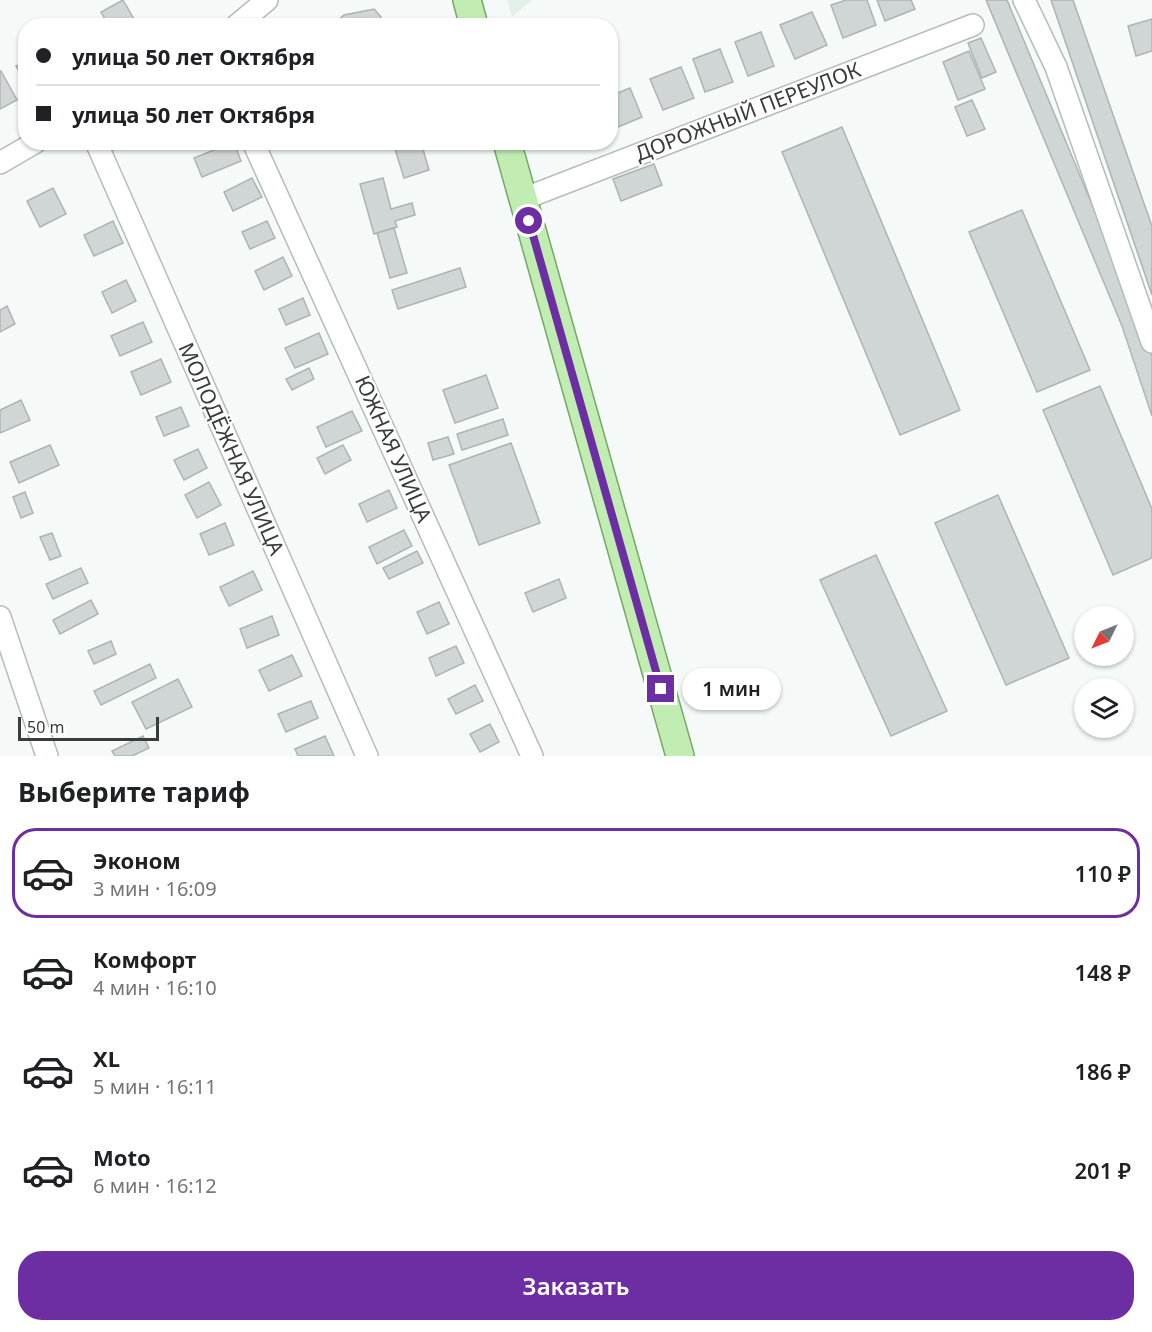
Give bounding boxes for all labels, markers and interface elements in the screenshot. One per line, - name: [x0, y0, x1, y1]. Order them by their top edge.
- text: улица 50 лет Октября: [72, 41, 315, 71]
- street label: ДОРОЖНЫЙ ПЕРЕУЛОК: [631, 55, 864, 167]
- text: улица 50 лет Октября: [72, 99, 315, 129]
- route start: [515, 207, 542, 234]
- street label: МОЛОДЁЖНАЯ УЛИЦА: [172, 338, 292, 560]
- street label: ЮЖНАЯ УЛИЦА: [349, 371, 439, 527]
- north arrow: [1074, 606, 1134, 666]
- map controls: [1074, 606, 1134, 738]
- callout: 1 мин: [682, 668, 781, 710]
- route end: [647, 675, 674, 702]
- text: 1 мин: [702, 675, 761, 702]
- button: layers: [1074, 678, 1134, 738]
- scale bar: [18, 714, 159, 742]
- text: 50 m: [27, 716, 64, 738]
- text: Выберите тариф: [18, 773, 250, 810]
- text: Эконом: [93, 845, 181, 875]
- icon: car: [21, 846, 75, 900]
- text: 110 ₽: [1074, 858, 1131, 888]
- text: 3 мин · 16:09: [93, 875, 217, 902]
- text: Комфорт: [93, 944, 196, 974]
- icon: car: [21, 945, 75, 999]
- text: 148 ₽: [1074, 957, 1131, 987]
- text: 4 мин · 16:10: [93, 974, 217, 1001]
- text: XL: [93, 1043, 120, 1073]
- icon: car: [21, 1044, 75, 1098]
- text: 186 ₽: [1074, 1056, 1131, 1086]
- text: 5 мин · 16:11: [93, 1073, 217, 1100]
- text: Moto: [93, 1142, 151, 1172]
- icon: car: [21, 1143, 75, 1197]
- text: 201 ₽: [1074, 1155, 1131, 1185]
- text: 6 мин · 16:12: [93, 1172, 217, 1199]
- button: Заказать: [18, 1251, 1134, 1320]

